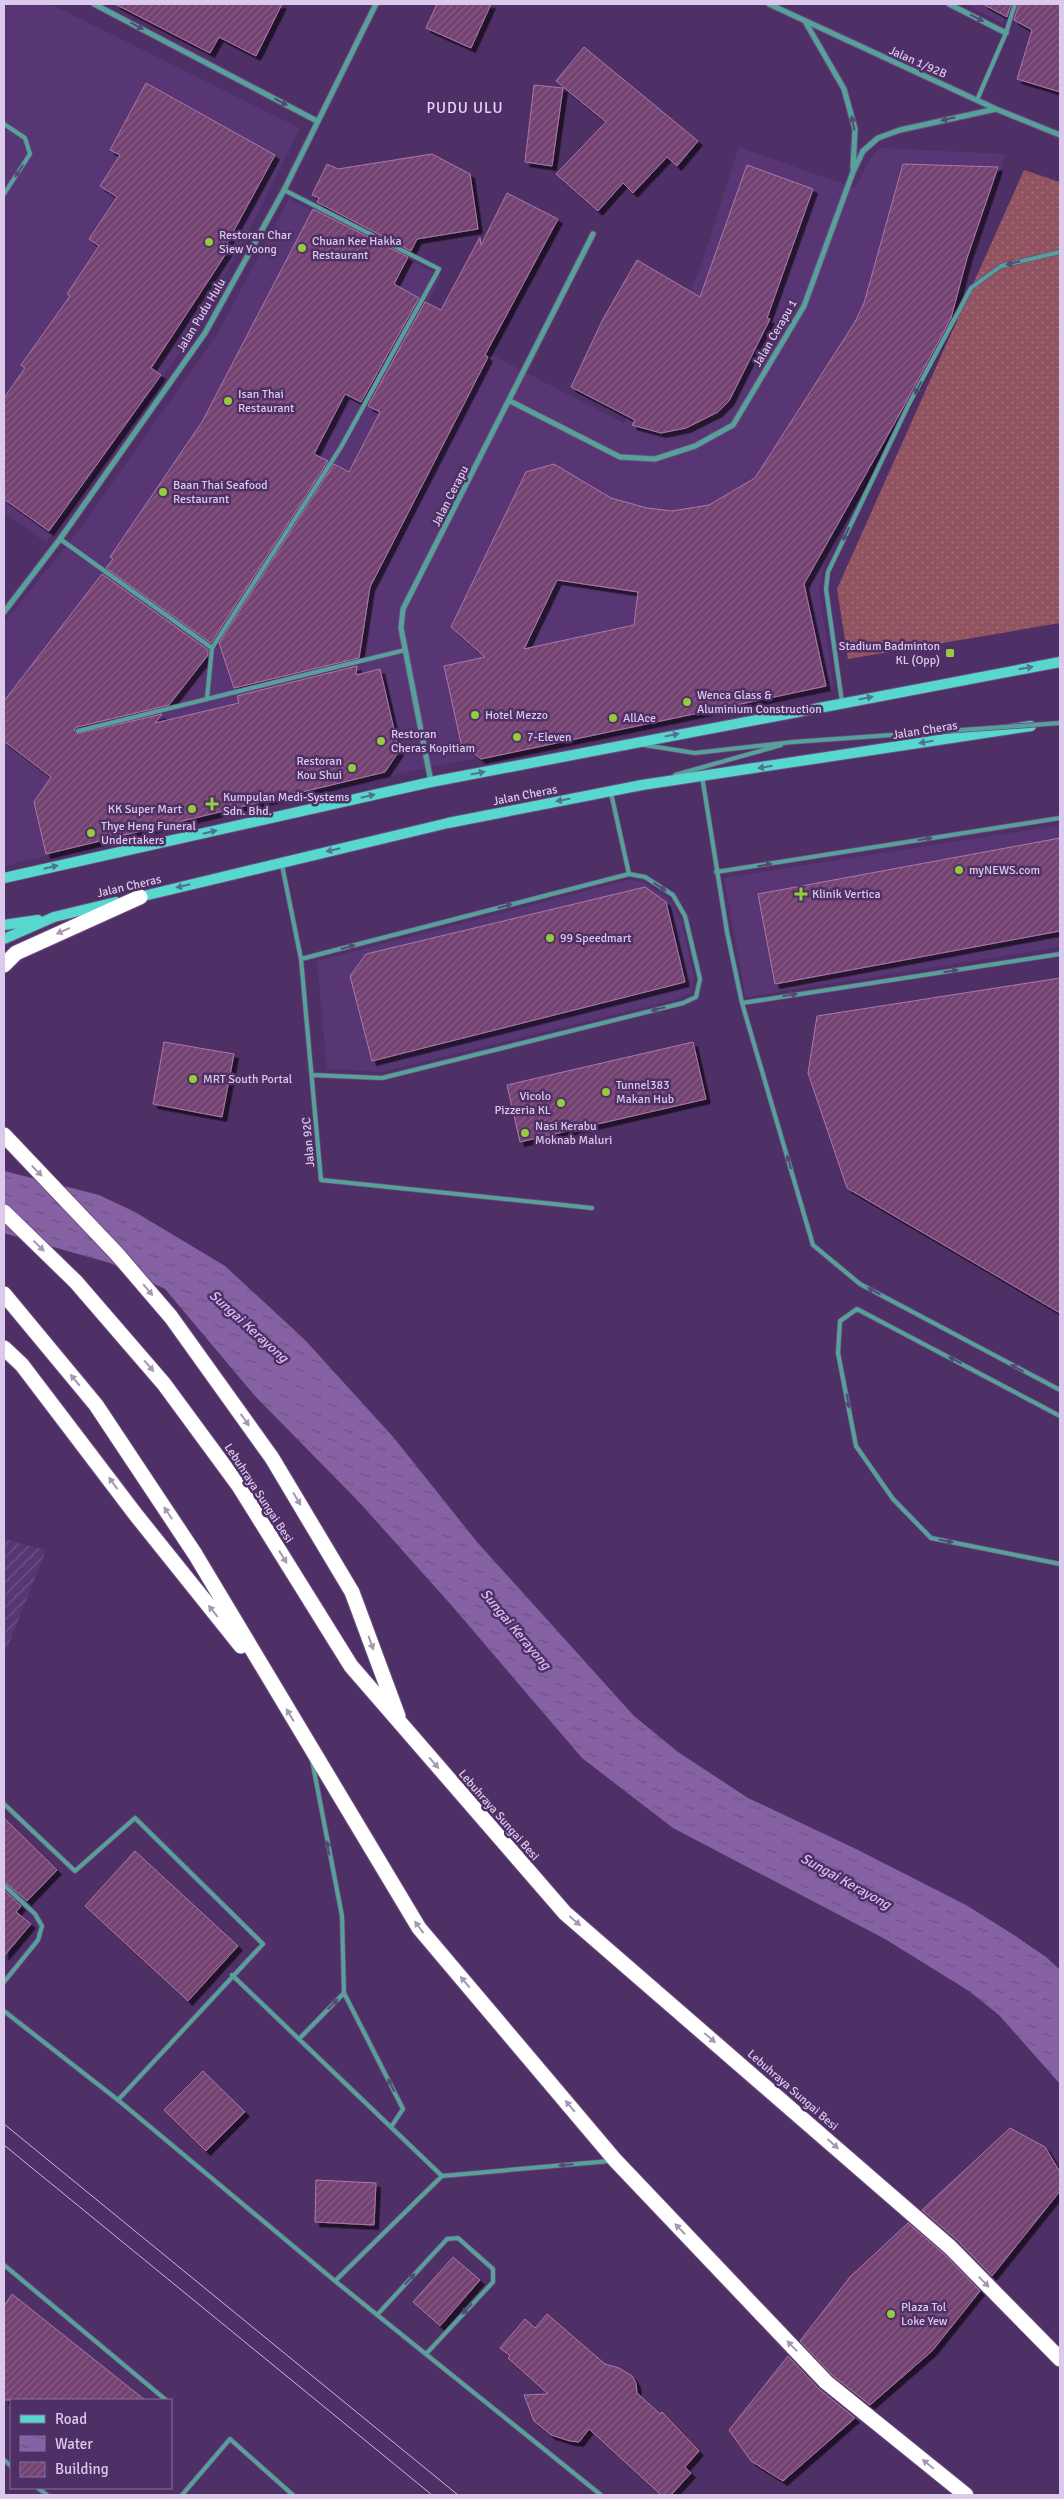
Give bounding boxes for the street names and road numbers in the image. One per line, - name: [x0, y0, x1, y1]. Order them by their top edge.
- street label: Jalan 1/92B: [887, 43, 949, 82]
- street label: Jalan Pudu Hulu: [174, 276, 229, 355]
- street label: Jalan Cerapu 1: [750, 297, 801, 370]
- street label: Jalan Cerapu: [429, 463, 472, 529]
- street label: Jalan Cheras: [892, 718, 959, 743]
- street label: Jalan Cheras: [492, 782, 559, 809]
- street label: Jalan Cheras: [96, 872, 163, 901]
- street label: Jalan 92C: [299, 1116, 318, 1168]
- street label: Lebuhraya Sungai Besi: [221, 1441, 296, 1546]
- street label: Lebuhraya Sungai Besi: [455, 1767, 542, 1864]
- street label: Lebuhraya Sungai Besi: [744, 2047, 841, 2134]

